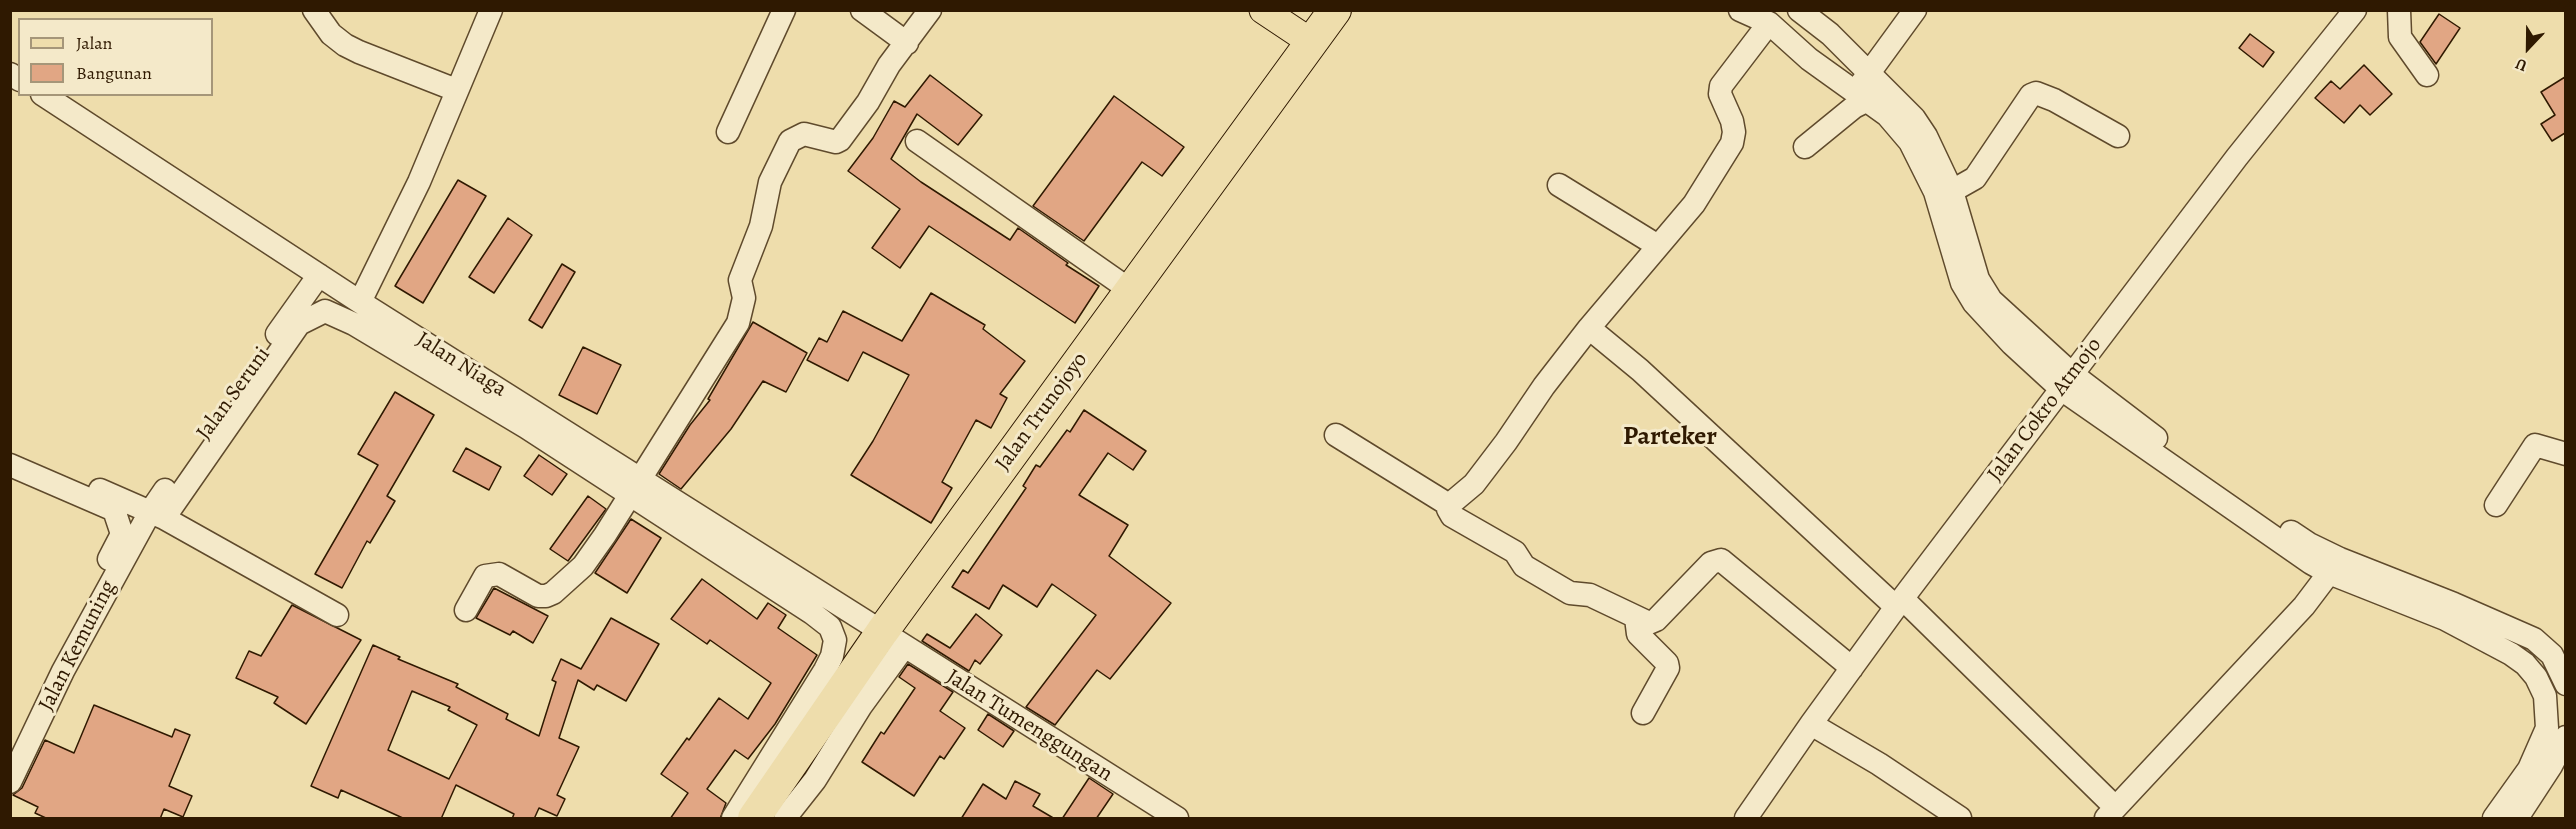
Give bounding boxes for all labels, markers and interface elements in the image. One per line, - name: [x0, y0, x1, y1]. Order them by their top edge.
- legend: [18, 18, 213, 96]
- north arrow: [2498, 18, 2558, 78]
- text: Jalan: [76, 31, 112, 55]
- text: U: [2512, 53, 2530, 77]
- text: Bangunan: [76, 61, 152, 85]
- street label: Jalan Niaga: [411, 327, 511, 403]
- street label: Jalan Cokro Atmojo: [1982, 333, 2108, 487]
- street label: Jalan Seruni: [191, 342, 277, 446]
- street label: Jalan Trunojoyo: [990, 348, 1094, 476]
- district label: Parteker: [1623, 422, 1717, 454]
- street label: Jalan Kemuning: [34, 576, 122, 716]
- street label: Jalan Tumenggungan: [941, 664, 1117, 788]

